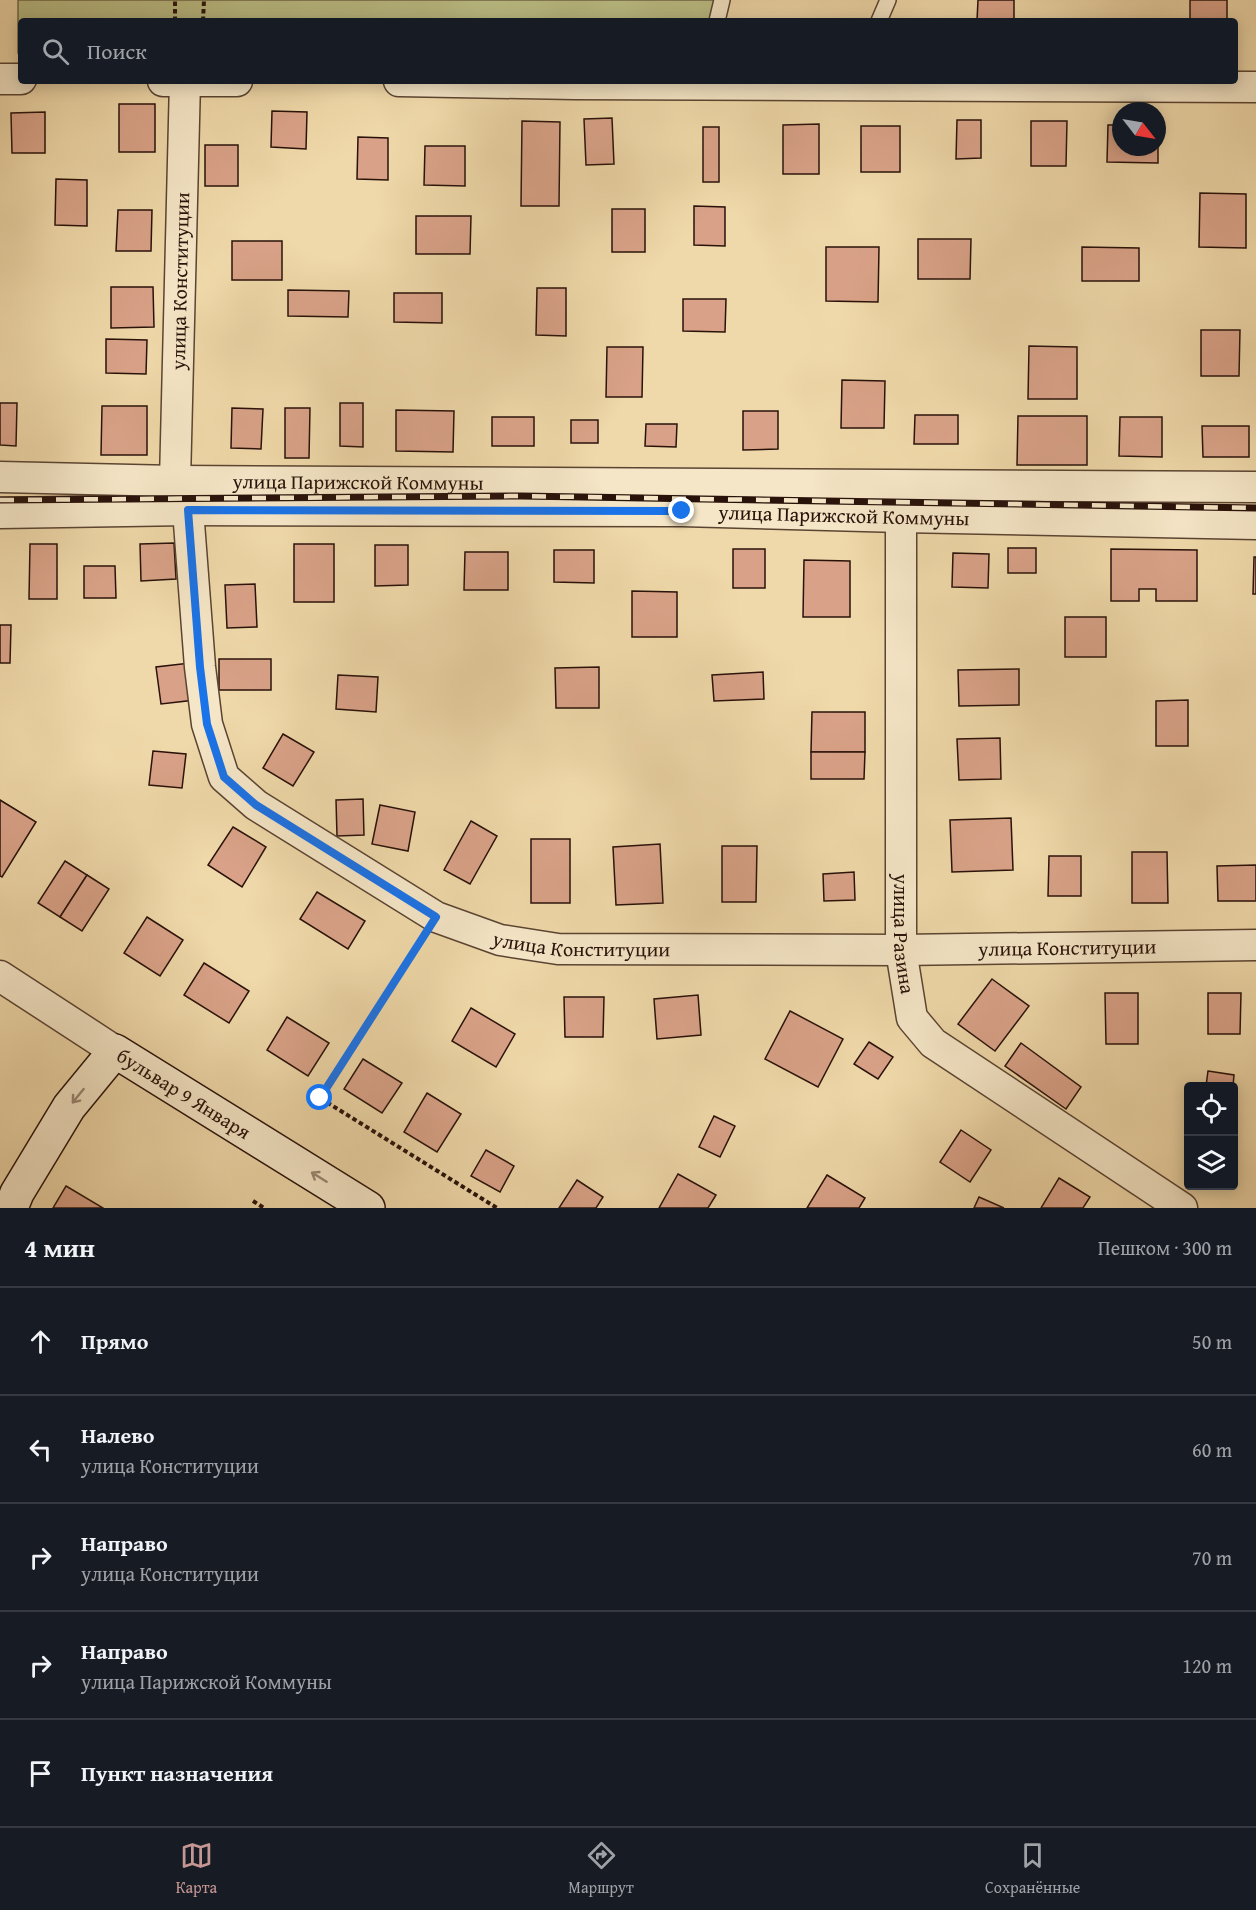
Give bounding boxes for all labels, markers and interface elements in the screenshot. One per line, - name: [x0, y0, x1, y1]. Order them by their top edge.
- search box: [18, 18, 1238, 84]
- icon: search: [39, 35, 72, 68]
- text: Поиск: [87, 35, 147, 67]
- north arrow: [1112, 102, 1166, 156]
- street label: улица Конституции: [163, 192, 196, 371]
- street label: улица Парижской Коммуны: [231, 466, 484, 497]
- route end: [668, 497, 694, 523]
- street label: улица Парижской Коммуны: [717, 497, 970, 532]
- street label: улица Разина: [887, 873, 923, 996]
- street label: улица Конституции: [488, 923, 670, 964]
- street label: улица Конституции: [977, 931, 1157, 963]
- street label: бульвар 9 Января: [111, 1041, 257, 1146]
- map controls: [1184, 1082, 1238, 1190]
- button: locate: [1184, 1082, 1238, 1136]
- route start: [306, 1084, 332, 1110]
- one-way arrow: [71, 1088, 84, 1104]
- button: layers: [1184, 1136, 1238, 1190]
- one-way arrow: [311, 1171, 328, 1183]
- text: 4 мин: [24, 1228, 95, 1267]
- text: Пешком · 300 m: [1098, 1233, 1232, 1262]
- icon: ahead: [24, 1325, 57, 1358]
- text: Прямо: [81, 1325, 148, 1357]
- text: 50 m: [1192, 1327, 1232, 1356]
- text: Налево: [81, 1419, 154, 1451]
- icon: left: [24, 1433, 57, 1466]
- text: 60 m: [1192, 1435, 1232, 1464]
- text: улица Конституции: [81, 1451, 259, 1480]
- text: Направо: [81, 1527, 168, 1559]
- icon: right: [24, 1541, 57, 1574]
- text: 70 m: [1192, 1543, 1232, 1572]
- text: улица Конституции: [81, 1559, 259, 1588]
- text: Направо: [81, 1635, 168, 1667]
- icon: right: [24, 1649, 57, 1682]
- text: 120 m: [1182, 1651, 1232, 1680]
- text: улица Парижской Коммуны: [81, 1667, 332, 1696]
- icon: arrive: [24, 1757, 57, 1790]
- text: Пункт назначения: [81, 1757, 273, 1789]
- tab: Карта: [176, 1839, 217, 1899]
- tab: Маршрут: [568, 1839, 634, 1899]
- tab: Сохранённые: [985, 1839, 1080, 1899]

